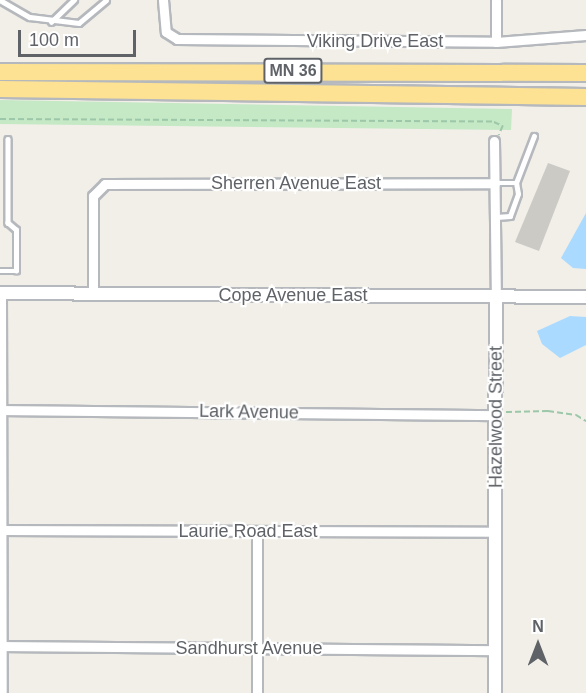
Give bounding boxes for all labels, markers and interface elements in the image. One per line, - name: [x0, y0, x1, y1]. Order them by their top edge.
- scale bar: [21, 18, 140, 56]
- text: 100 m: [29, 30, 79, 50]
- street label: Viking Drive East: [307, 30, 443, 52]
- road number: MN 36: [263, 58, 323, 84]
- street label: Sherren Avenue East: [211, 172, 381, 194]
- street label: Cope Avenue East: [218, 284, 368, 306]
- street label: Hazelwood Street: [485, 346, 507, 488]
- street label: Lark Avenue: [198, 400, 300, 424]
- street label: Laurie Road East: [178, 520, 318, 542]
- north arrow: [508, 615, 568, 675]
- text: N: [532, 618, 544, 635]
- street label: Sandhurst Avenue: [175, 637, 323, 659]

